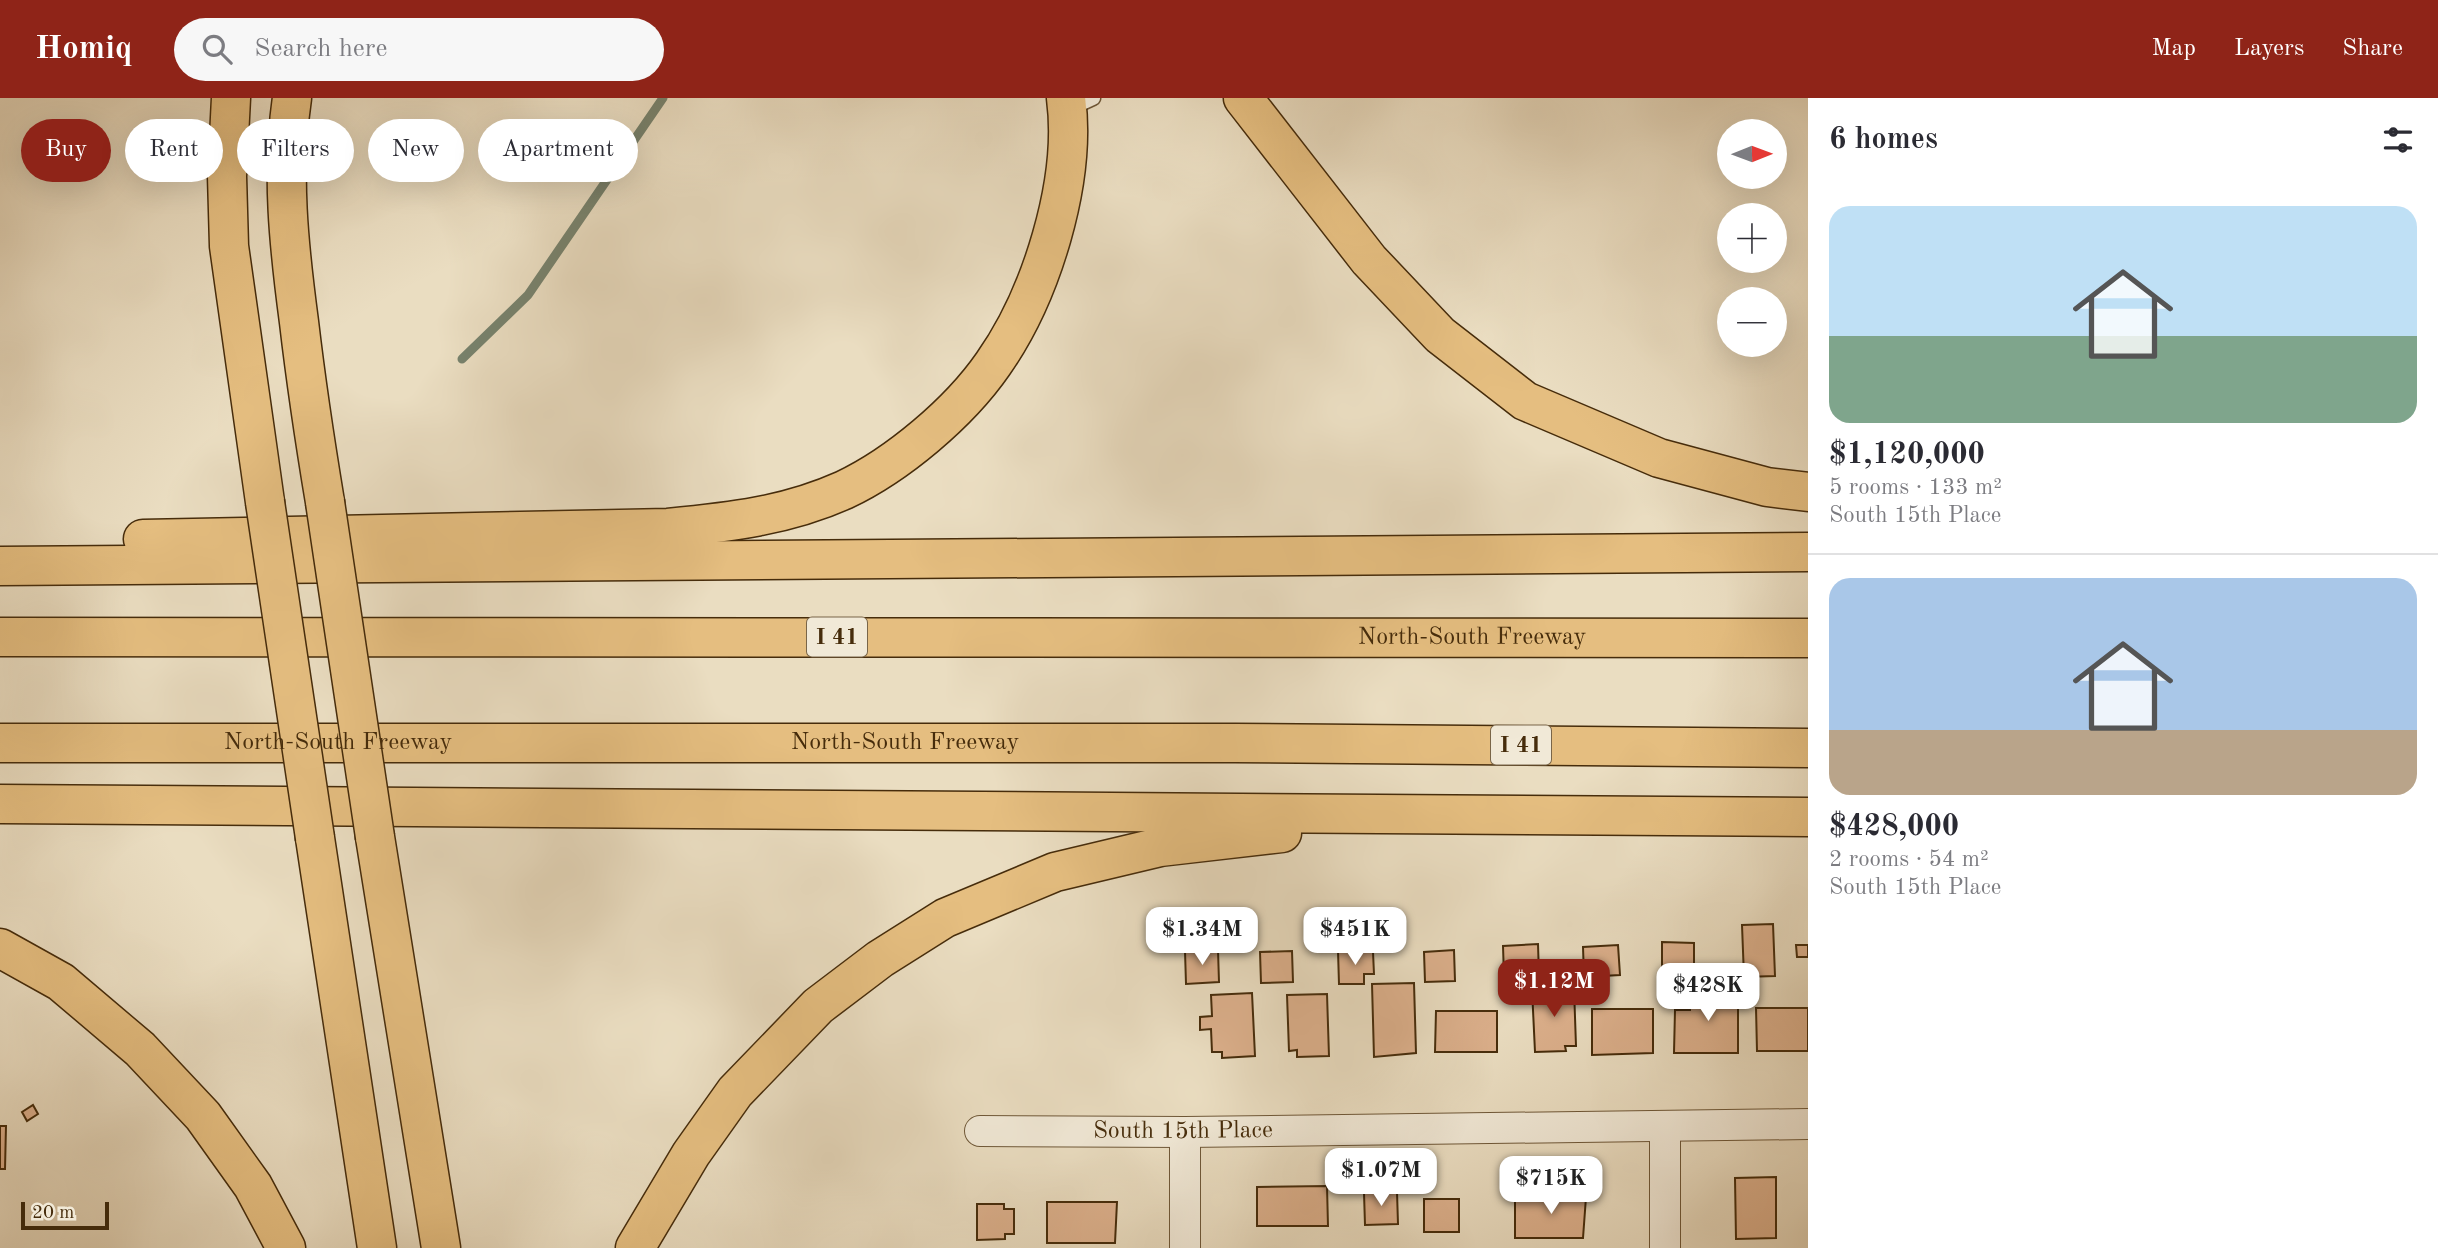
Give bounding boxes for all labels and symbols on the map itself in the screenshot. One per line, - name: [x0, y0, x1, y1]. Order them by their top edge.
- north arrow: [1717, 119, 1787, 189]
- road number: I 41: [807, 618, 867, 656]
- street label: North-South Freeway: [1358, 626, 1587, 650]
- road number: I 41: [1491, 726, 1551, 764]
- street label: North-South Freeway: [224, 731, 453, 755]
- street label: North-South Freeway: [791, 731, 1020, 755]
- pin: $1.34M: [1145, 908, 1259, 967]
- pin: $451K: [1306, 908, 1404, 967]
- pin: $1.12M: [1497, 960, 1611, 1019]
- pin: $428K: [1659, 964, 1757, 1023]
- street label: South 15th Place: [1093, 1119, 1273, 1144]
- pin: $1.07M: [1324, 1148, 1438, 1208]
- pin: $715K: [1502, 1156, 1600, 1216]
- scale bar: [21, 1199, 108, 1231]

